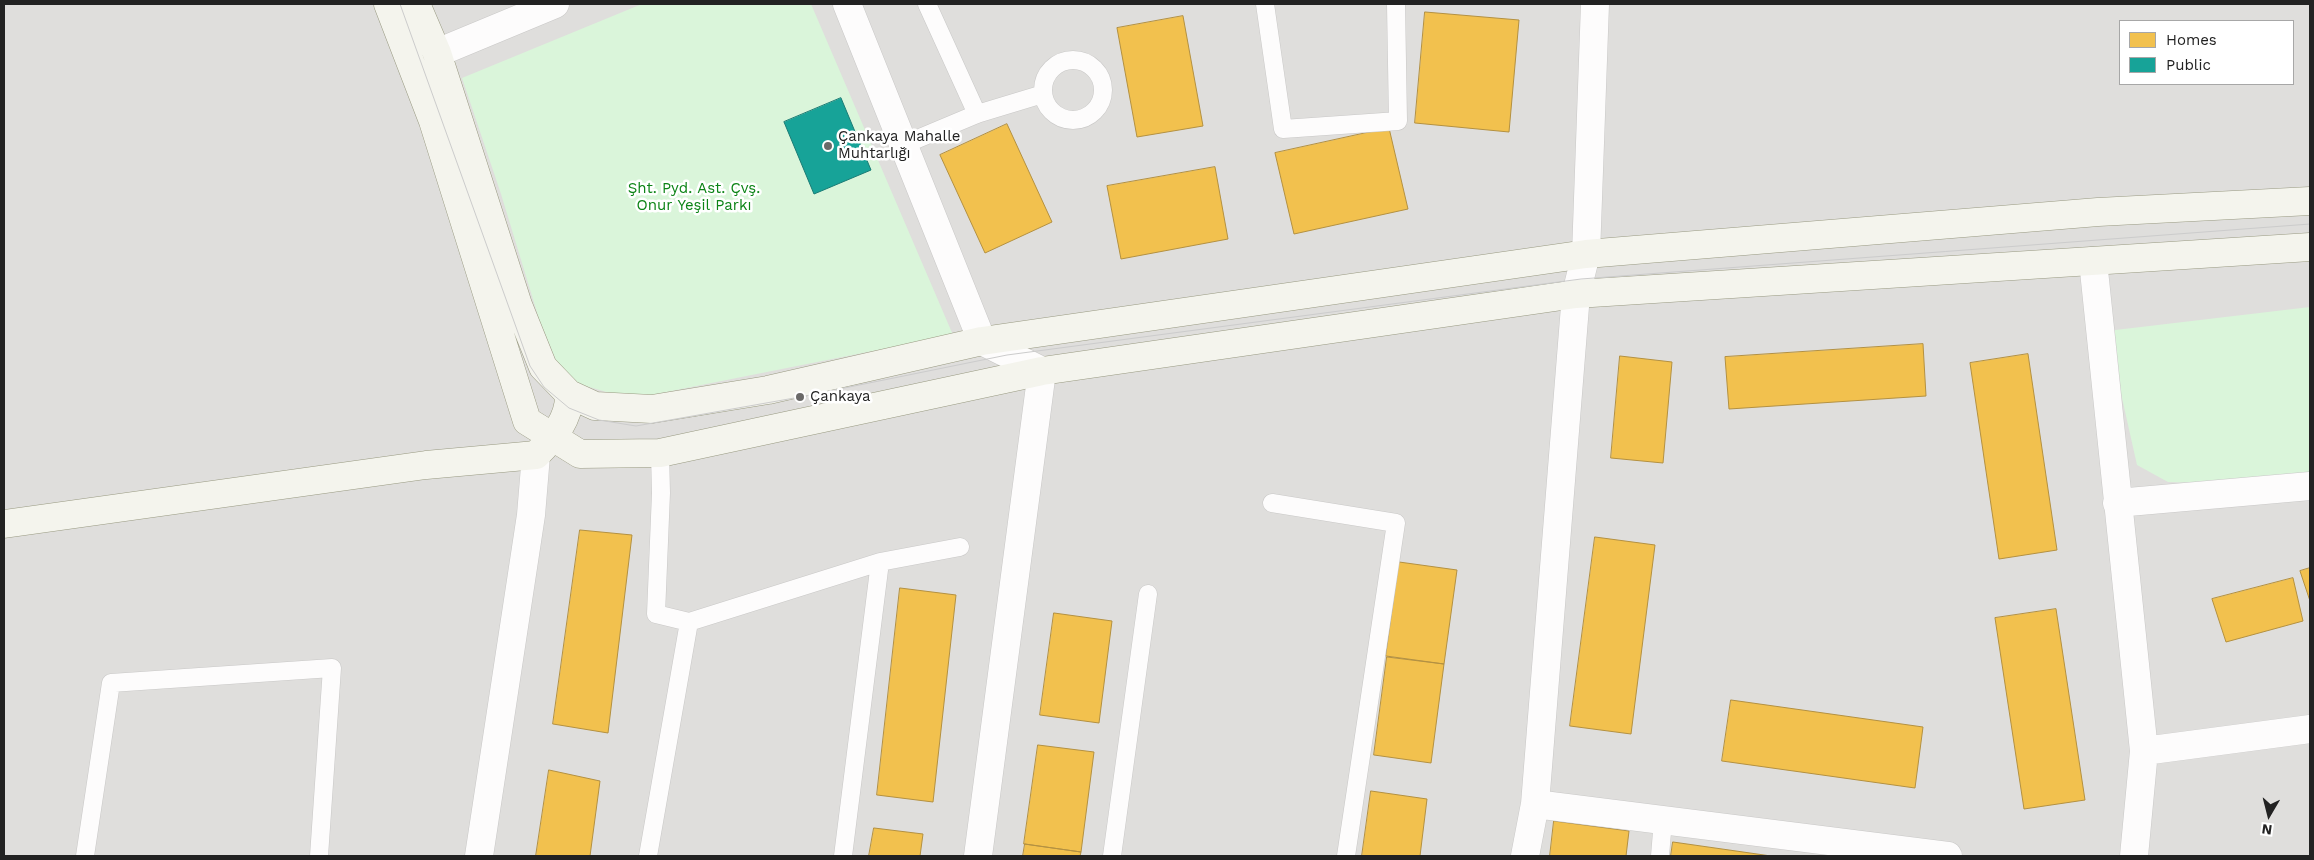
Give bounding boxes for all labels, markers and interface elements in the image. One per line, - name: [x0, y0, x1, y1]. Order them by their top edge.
- legend: [2119, 20, 2294, 85]
- text: Homes: [2166, 31, 2217, 49]
- text: Public: [2166, 56, 2211, 74]
- place label: Çankaya Mahalle Muhtarlığı: [838, 128, 960, 163]
- marker: Çankaya Mahalle Muhtarlığı: [822, 140, 834, 152]
- park label: Şht. Pyd. Ast. Çvş. Onur Yeşil Parkı: [628, 180, 760, 215]
- place label: Çankaya: [810, 388, 871, 406]
- marker: Çankaya: [794, 391, 806, 403]
- north arrow: [2244, 790, 2294, 840]
- text: N: [2261, 821, 2273, 838]

